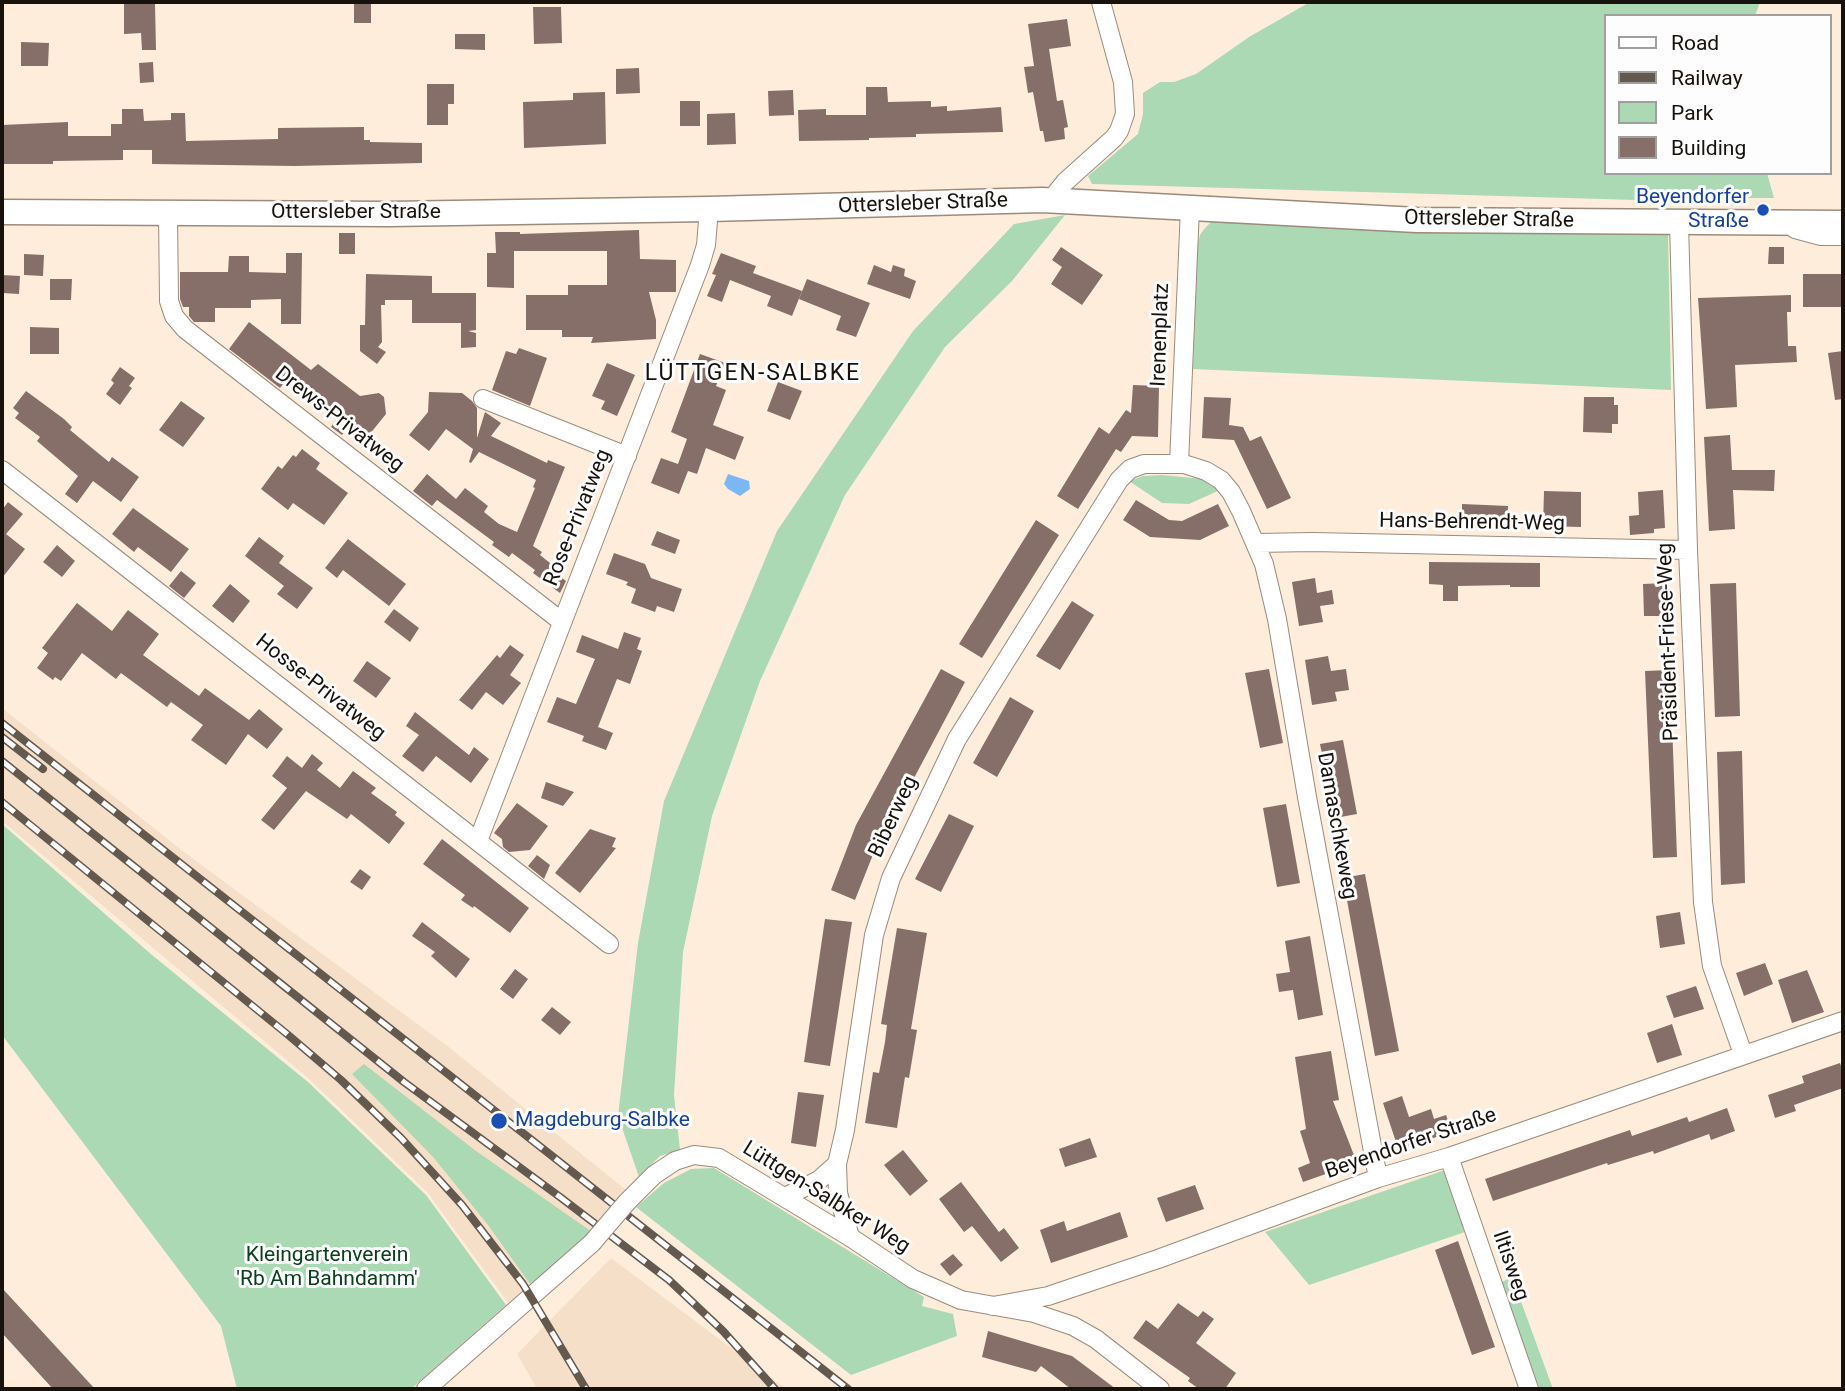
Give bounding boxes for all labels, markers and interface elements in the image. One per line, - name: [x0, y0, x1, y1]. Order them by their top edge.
- legend: [1604, 14, 1831, 175]
- text: Road: [1671, 31, 1719, 55]
- text: Railway: [1671, 66, 1743, 90]
- text: Park: [1671, 101, 1713, 125]
- text: Building: [1671, 136, 1746, 160]
- place label: Beyendorfer Straße: [1636, 185, 1749, 235]
- street label: Ottersleber Straße: [838, 188, 1008, 220]
- street label: Ottersleber Straße: [271, 200, 441, 226]
- marker: Beyendorfer Straße: [1755, 202, 1771, 218]
- street label: Ottersleber Straße: [1404, 206, 1574, 234]
- street label: Irenenplatz: [1147, 283, 1175, 387]
- district label: LÜTTGEN-SALBKE: [647, 360, 859, 388]
- street label: Drews-Privatweg: [269, 362, 409, 478]
- street label: Rose-Privatweg: [539, 446, 617, 590]
- street label: Hans-Behrendt-Weg: [1379, 509, 1565, 537]
- street label: Präsident-Friese-Weg: [1653, 542, 1685, 742]
- street label: Hosse-Privatweg: [250, 629, 390, 747]
- street label: Damaschkeweg: [1311, 751, 1361, 901]
- street label: Biberweg: [864, 772, 924, 862]
- street label: Beyendorfer Straße: [1322, 1103, 1500, 1185]
- place label: Magdeburg-Salbke: [515, 1108, 690, 1134]
- marker: Magdeburg-Salbke: [489, 1111, 509, 1131]
- street label: Lüttgen-Salbker Weg: [738, 1136, 914, 1260]
- street label: Iltisweg: [1486, 1228, 1534, 1304]
- park label: Kleingartenverein 'Rb Am Bahndamm': [236, 1243, 418, 1293]

